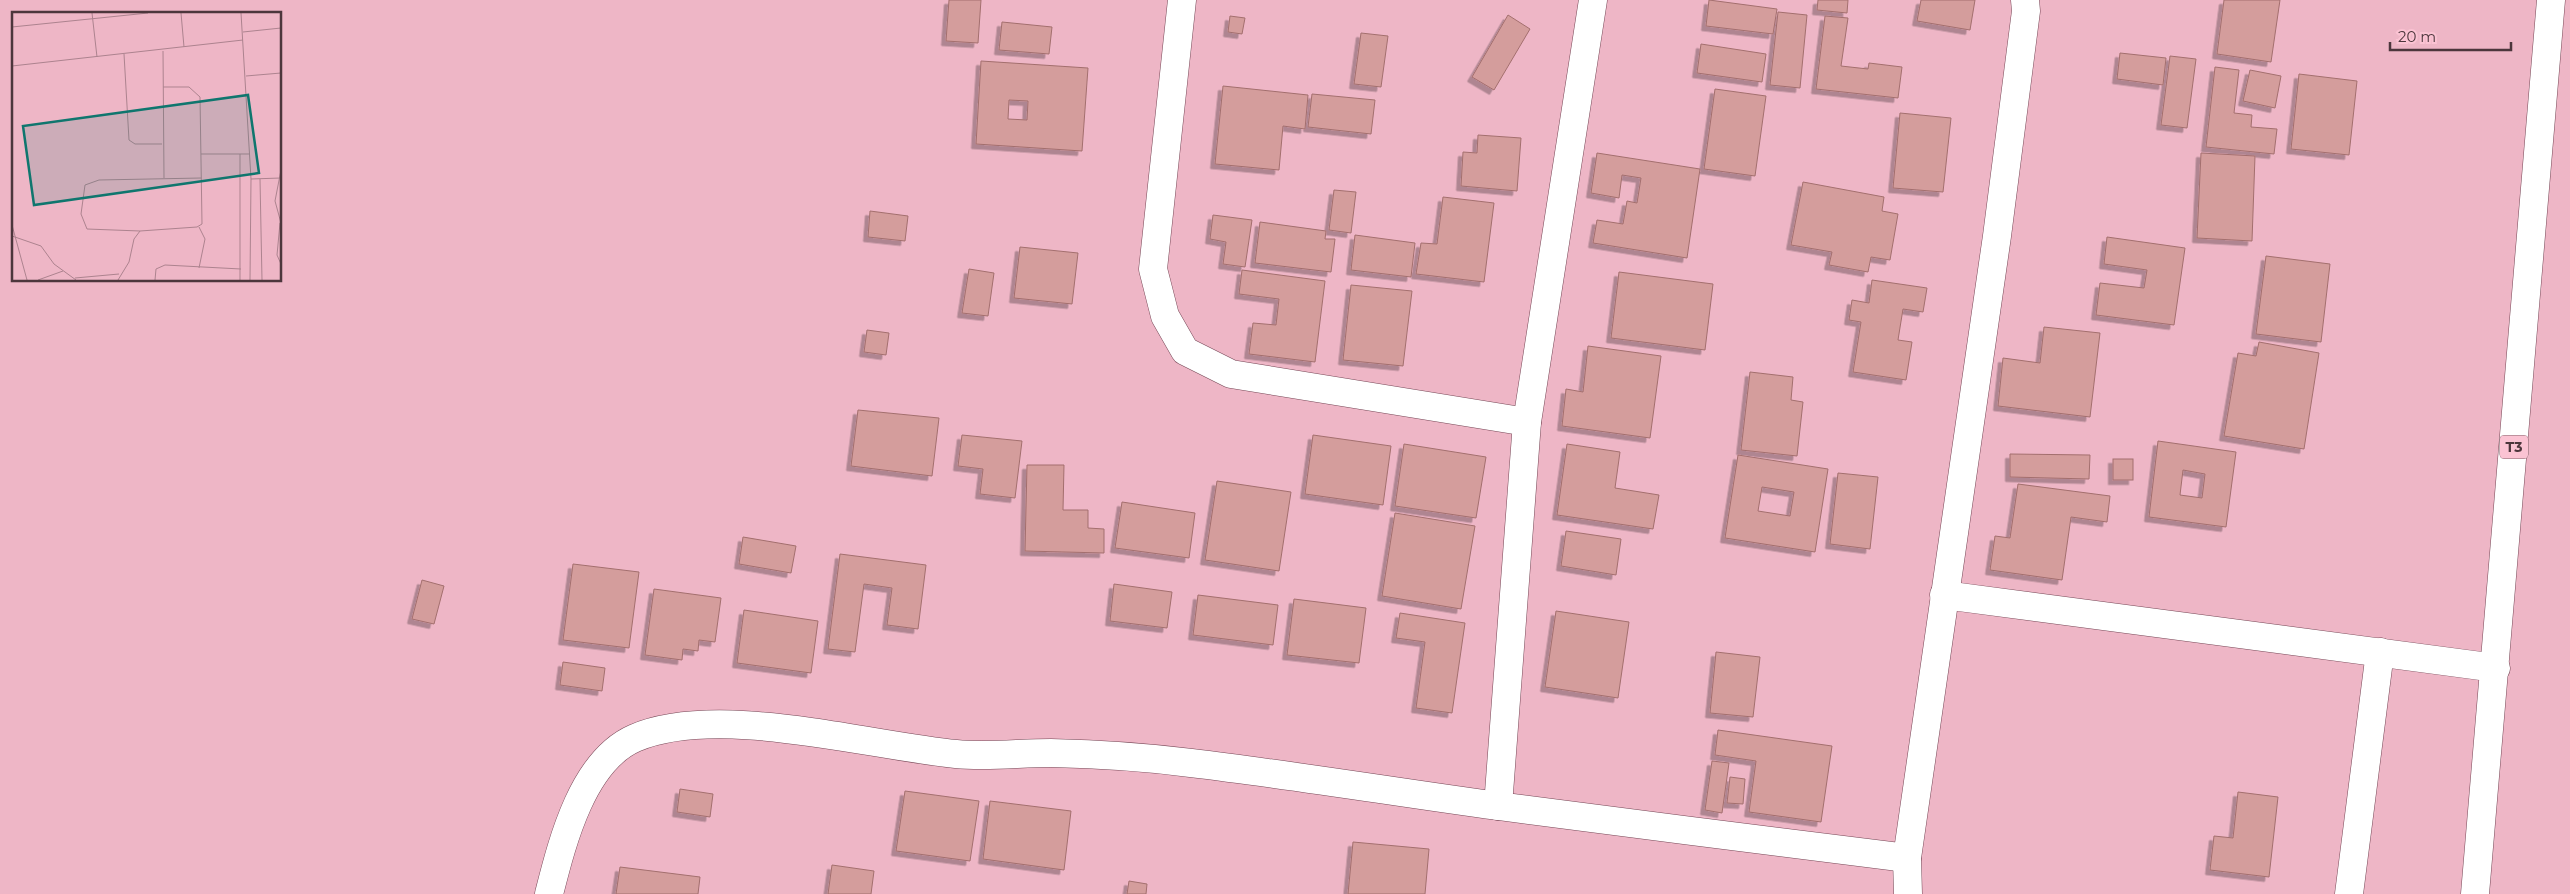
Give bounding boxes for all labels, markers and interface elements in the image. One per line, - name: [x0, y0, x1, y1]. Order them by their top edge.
- inset map: [12, 12, 281, 281]
- scale bar: [2390, 20, 2511, 52]
- text: 20 m: [2398, 27, 2436, 46]
- road number: T3: [2500, 436, 2528, 458]

